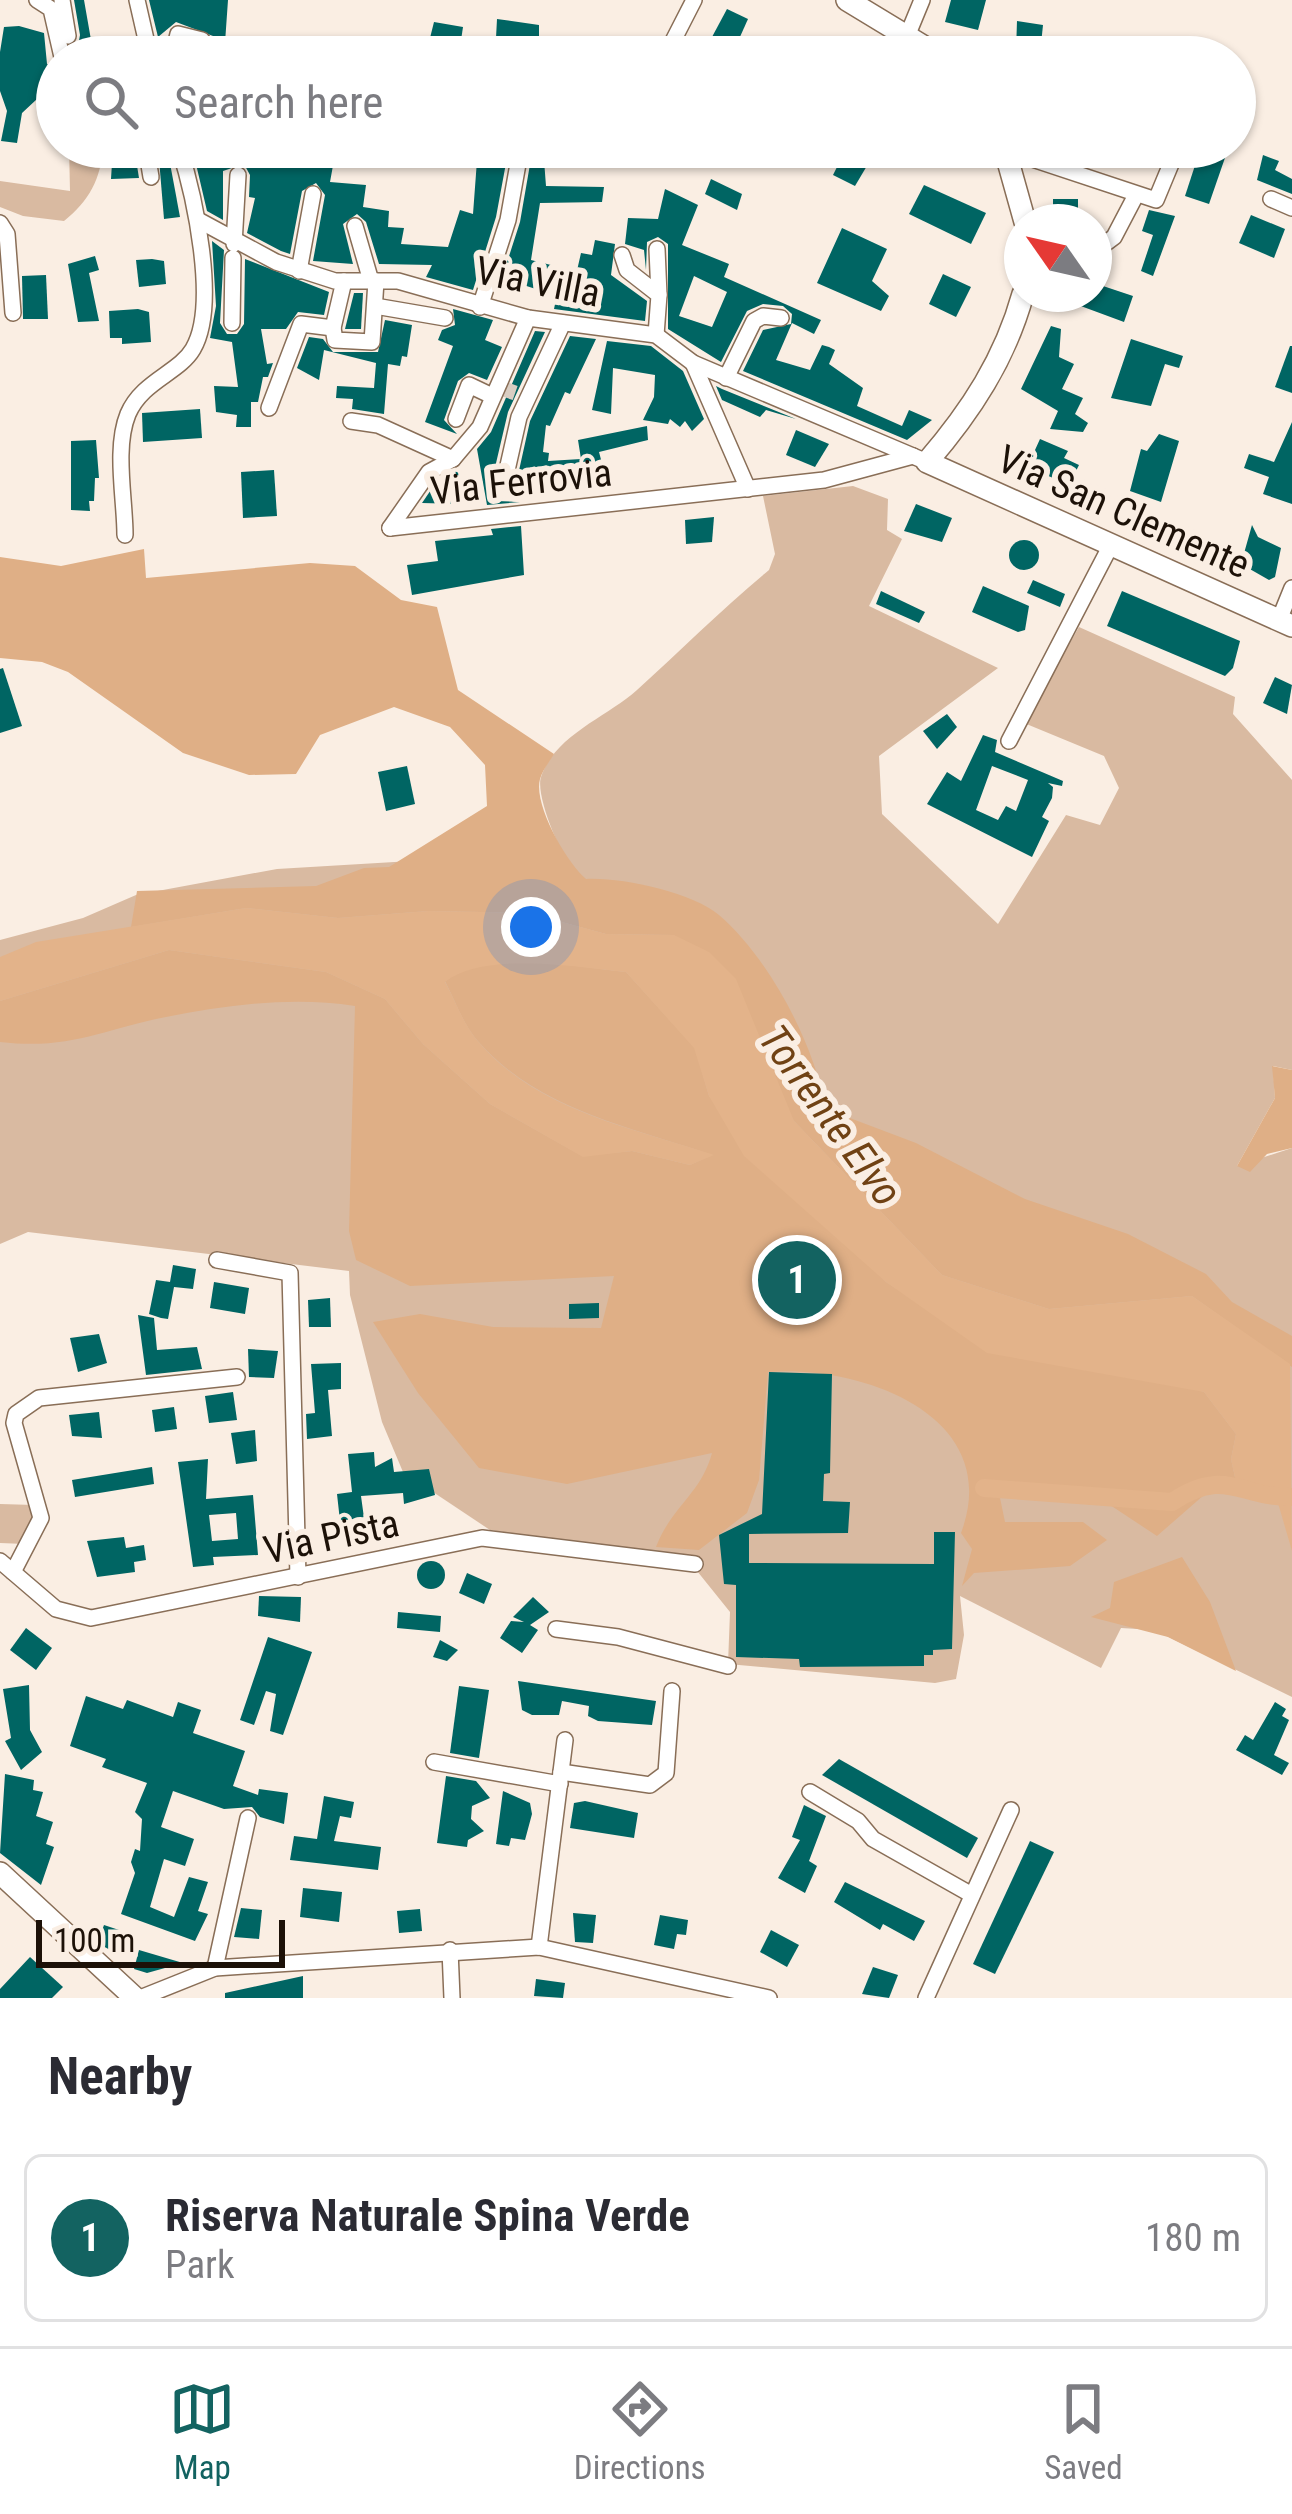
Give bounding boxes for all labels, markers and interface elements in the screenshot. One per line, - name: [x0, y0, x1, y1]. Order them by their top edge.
- search box: [36, 36, 1256, 168]
- icon: search: [78, 69, 144, 135]
- text: Search here: [174, 76, 383, 129]
- north arrow: [1004, 204, 1112, 312]
- street label: Via Villa: [472, 247, 604, 317]
- street label: Via San Clemente: [991, 436, 1257, 588]
- street label: Via Ferrovia: [428, 450, 614, 514]
- your location: [501, 897, 561, 957]
- water label: Torrente Elvo: [749, 1016, 912, 1215]
- pin: 1: [758, 1235, 836, 1325]
- street label: Via Pista: [259, 1500, 403, 1574]
- scale bar: [36, 1914, 285, 1967]
- text: 100 m: [54, 1921, 135, 1960]
- text: Nearby: [48, 2047, 192, 2106]
- text: Riserva Naturale Spina Verde: [165, 2189, 690, 2242]
- text: 1: [80, 2215, 100, 2261]
- text: 180 m: [1145, 2215, 1241, 2261]
- text: Park: [165, 2242, 235, 2288]
- tab: Map: [169, 2376, 235, 2487]
- tab: Directions: [574, 2376, 706, 2487]
- tab: Saved: [1044, 2376, 1123, 2487]

